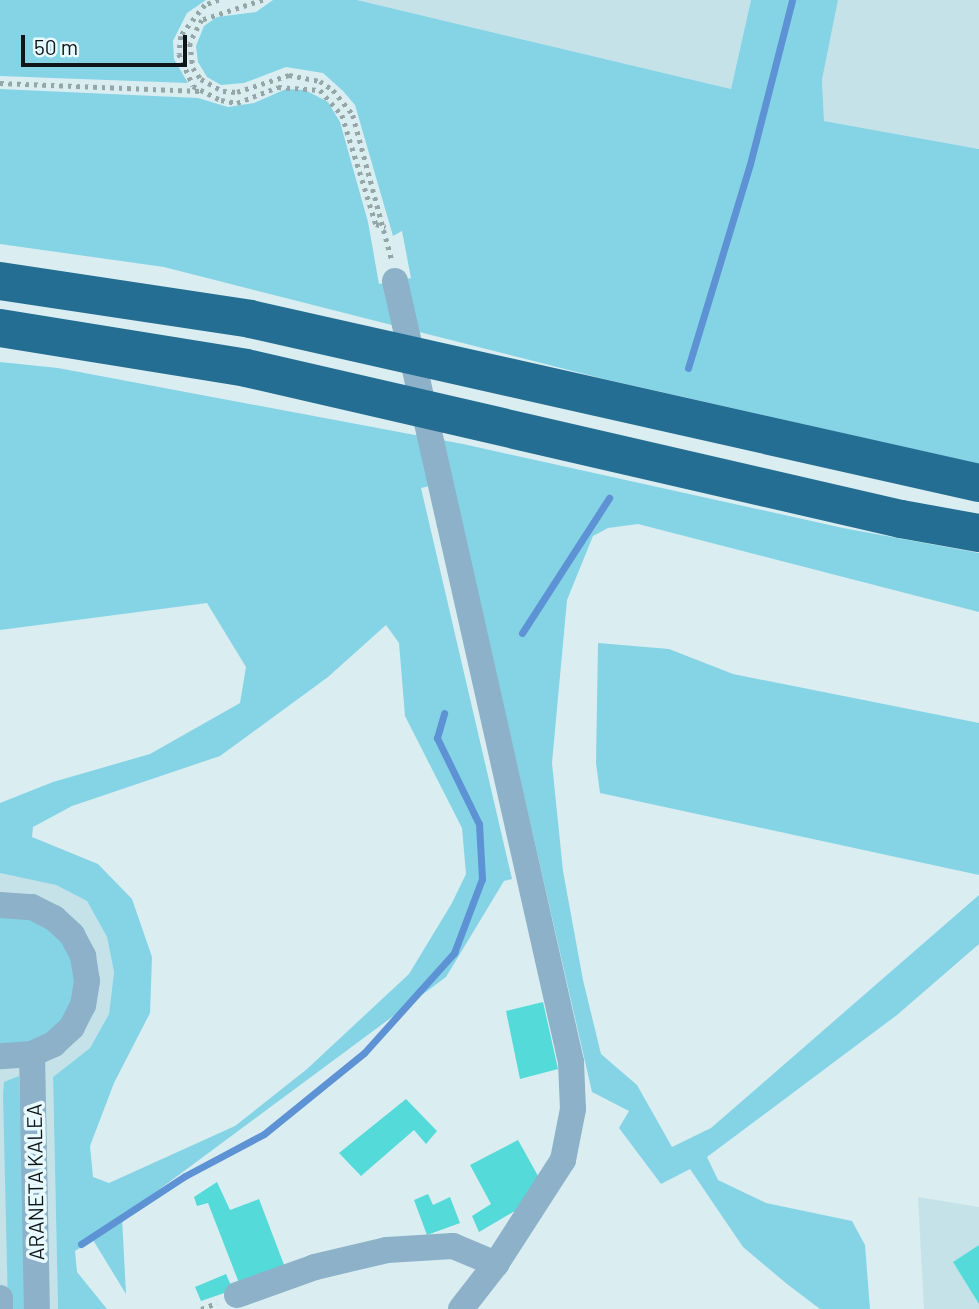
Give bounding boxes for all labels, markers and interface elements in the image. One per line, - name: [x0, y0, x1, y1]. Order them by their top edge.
- scale bar: [24, 21, 191, 65]
- text: 50 m: [34, 34, 78, 59]
- street label: ARANETA KALEA: [21, 1103, 49, 1261]

